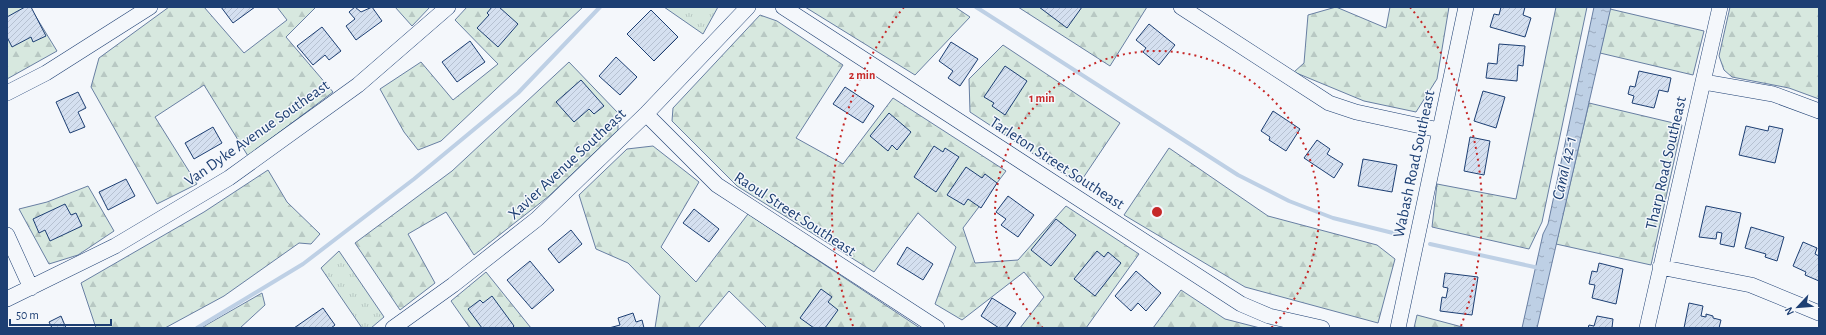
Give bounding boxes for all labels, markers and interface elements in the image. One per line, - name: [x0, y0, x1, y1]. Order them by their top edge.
- text: 2 min: [849, 69, 875, 81]
- street label: Van Dyke Avenue Southeast: [182, 77, 333, 190]
- street label: Wabash Road Southeast: [1391, 89, 1437, 239]
- text: 1 min: [1029, 92, 1055, 104]
- street label: Tharp Road Southeast: [1643, 95, 1689, 231]
- street label: Xavier Avenue Southeast: [505, 106, 629, 222]
- street label: Tarleton Street Southeast: [987, 114, 1127, 212]
- water label: Canal 42-1: [1549, 135, 1579, 201]
- street label: Raoul Street Southeast: [731, 169, 859, 259]
- centre of rings: [1150, 205, 1164, 219]
- north arrow: [1778, 287, 1818, 327]
- scale bar: [10, 301, 111, 327]
- text: N: [1783, 305, 1796, 317]
- text: 50 m: [16, 309, 39, 321]

